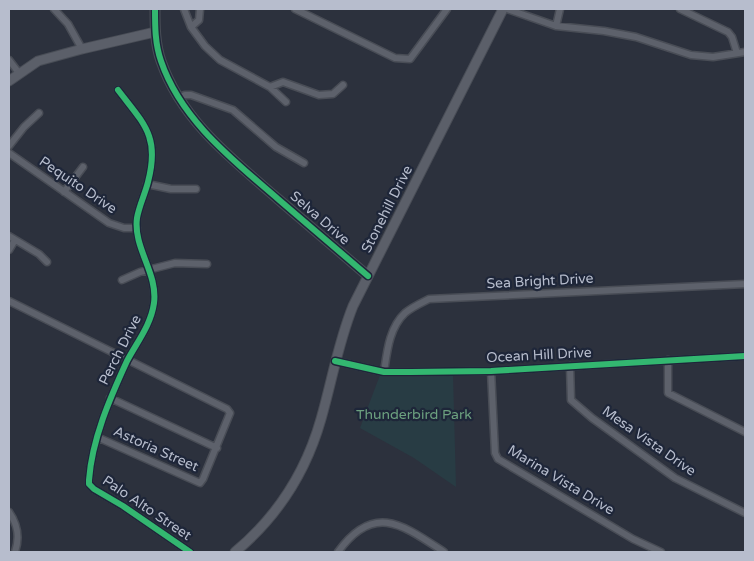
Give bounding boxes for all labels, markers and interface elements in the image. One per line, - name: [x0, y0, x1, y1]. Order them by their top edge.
- street label: Pequito Drive: [36, 153, 120, 217]
- street label: Stonehill Drive: [358, 162, 416, 255]
- street label: Selva Drive: [287, 188, 353, 249]
- street label: Sea Bright Drive: [486, 270, 594, 292]
- street label: Perch Drive: [95, 312, 145, 388]
- street label: Ocean Hill Drive: [486, 344, 592, 366]
- street label: Mesa Vista Drive: [599, 402, 699, 480]
- park label: Thunderbird Park: [356, 406, 472, 423]
- street label: Astoria Street: [111, 423, 202, 476]
- street label: Marina Vista Drive: [505, 441, 617, 519]
- street label: Palo Alto Street: [99, 472, 195, 544]

